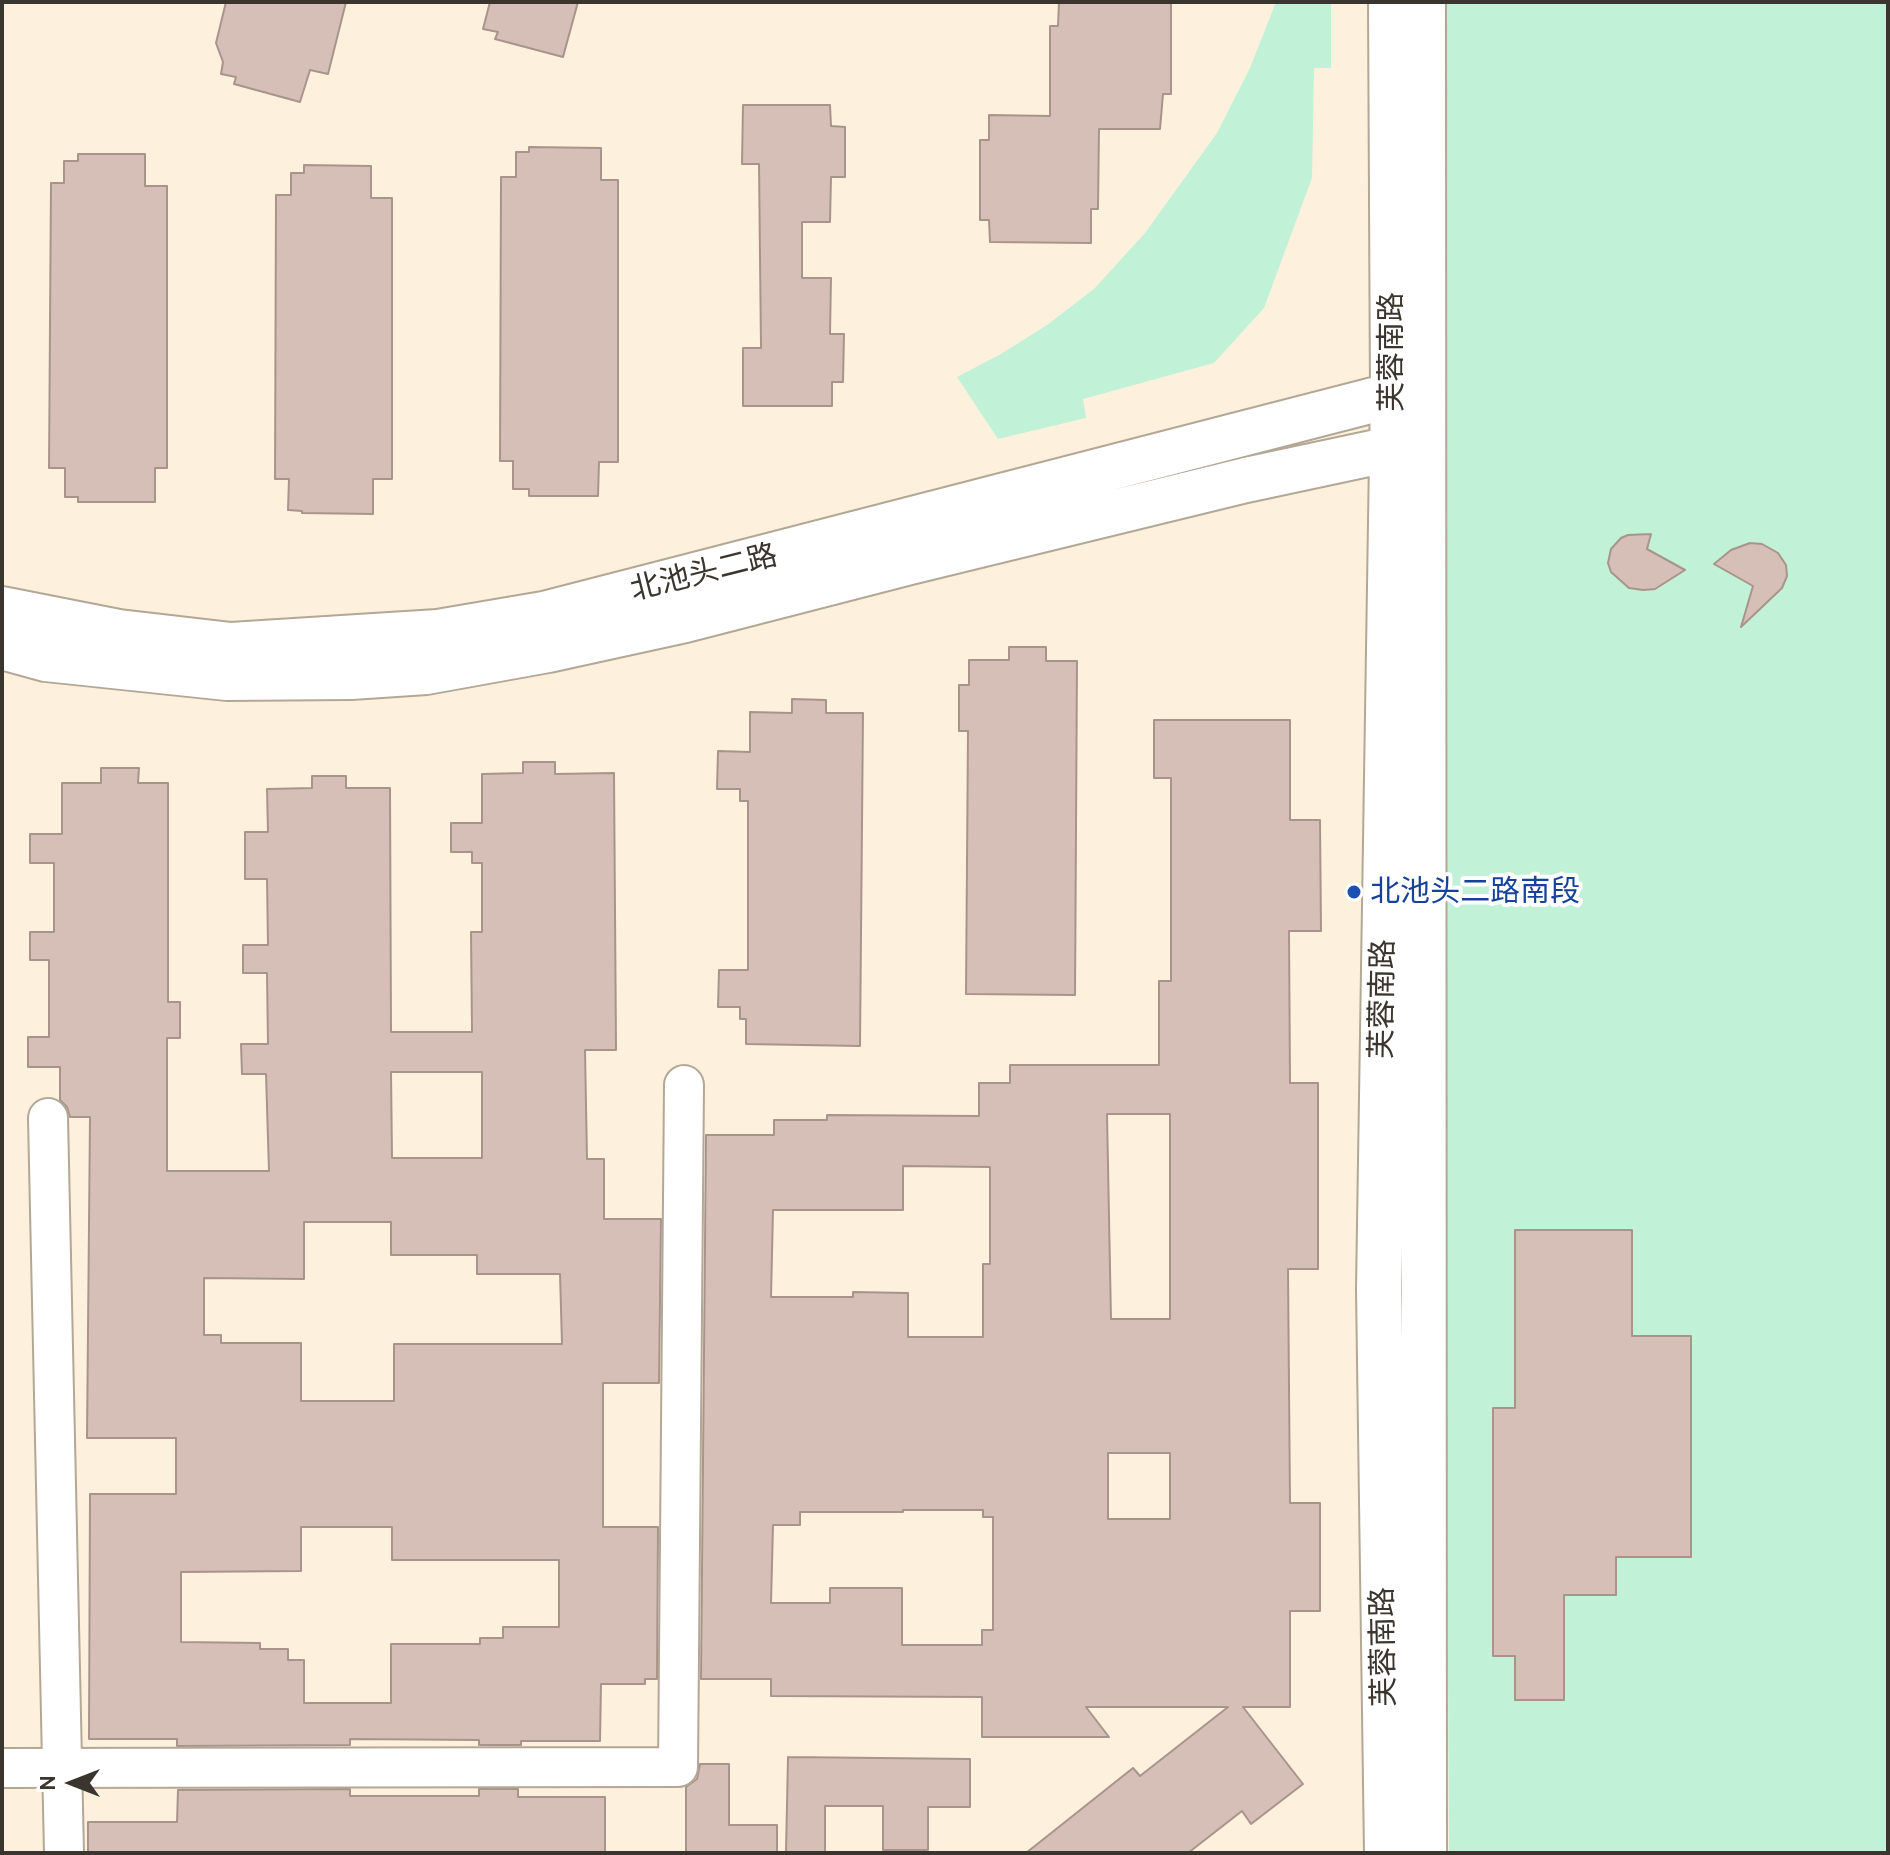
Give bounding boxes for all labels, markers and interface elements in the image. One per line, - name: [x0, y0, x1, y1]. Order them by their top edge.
- street label: 芙蓉南路: [1374, 292, 1410, 412]
- street label: 北池头二路: [627, 537, 781, 609]
- place label: 北池头二路南段: [1370, 874, 1580, 910]
- marker: 北池头二路南段: [1345, 883, 1363, 901]
- street label: 芙蓉南路: [1364, 939, 1402, 1059]
- street label: 芙蓉南路: [1365, 1587, 1403, 1707]
- north arrow: [32, 1743, 112, 1823]
- text: N: [34, 1775, 61, 1791]

